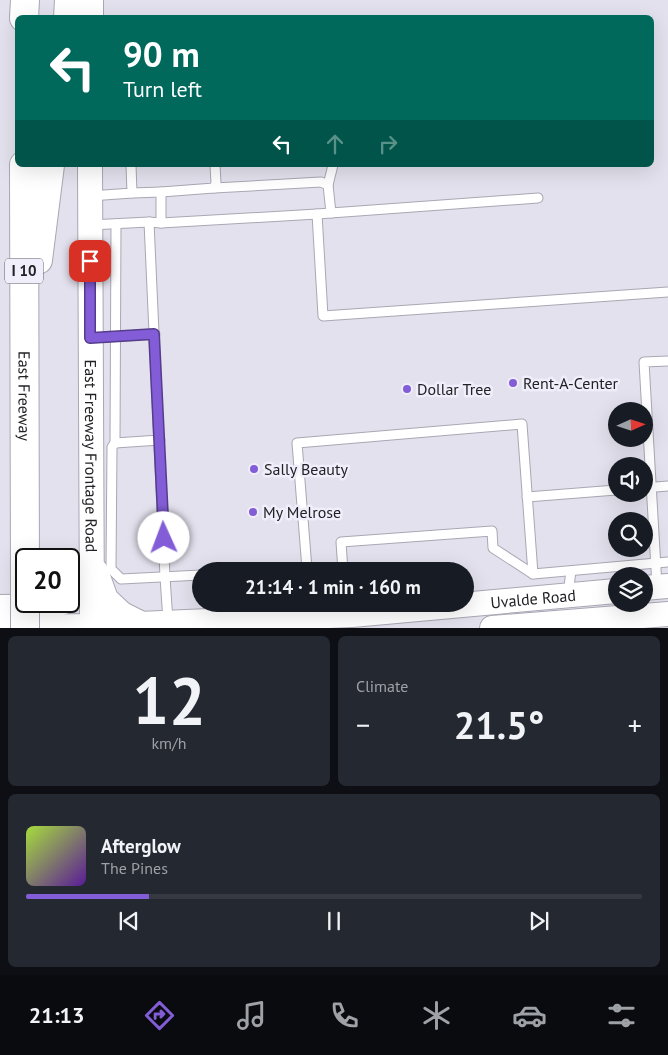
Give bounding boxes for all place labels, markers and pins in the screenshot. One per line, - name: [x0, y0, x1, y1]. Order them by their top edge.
- pin: [69, 240, 111, 282]
- place label: Rent-A-Center: [523, 373, 619, 393]
- marker: Rent-A-Center: [507, 377, 519, 389]
- place label: Dollar Tree: [417, 379, 491, 399]
- marker: Dollar Tree: [401, 383, 413, 395]
- place label: Sally Beauty: [264, 459, 348, 479]
- marker: Sally Beauty: [248, 463, 260, 475]
- place label: My Melrose: [263, 502, 341, 522]
- marker: My Melrose: [247, 506, 259, 518]

